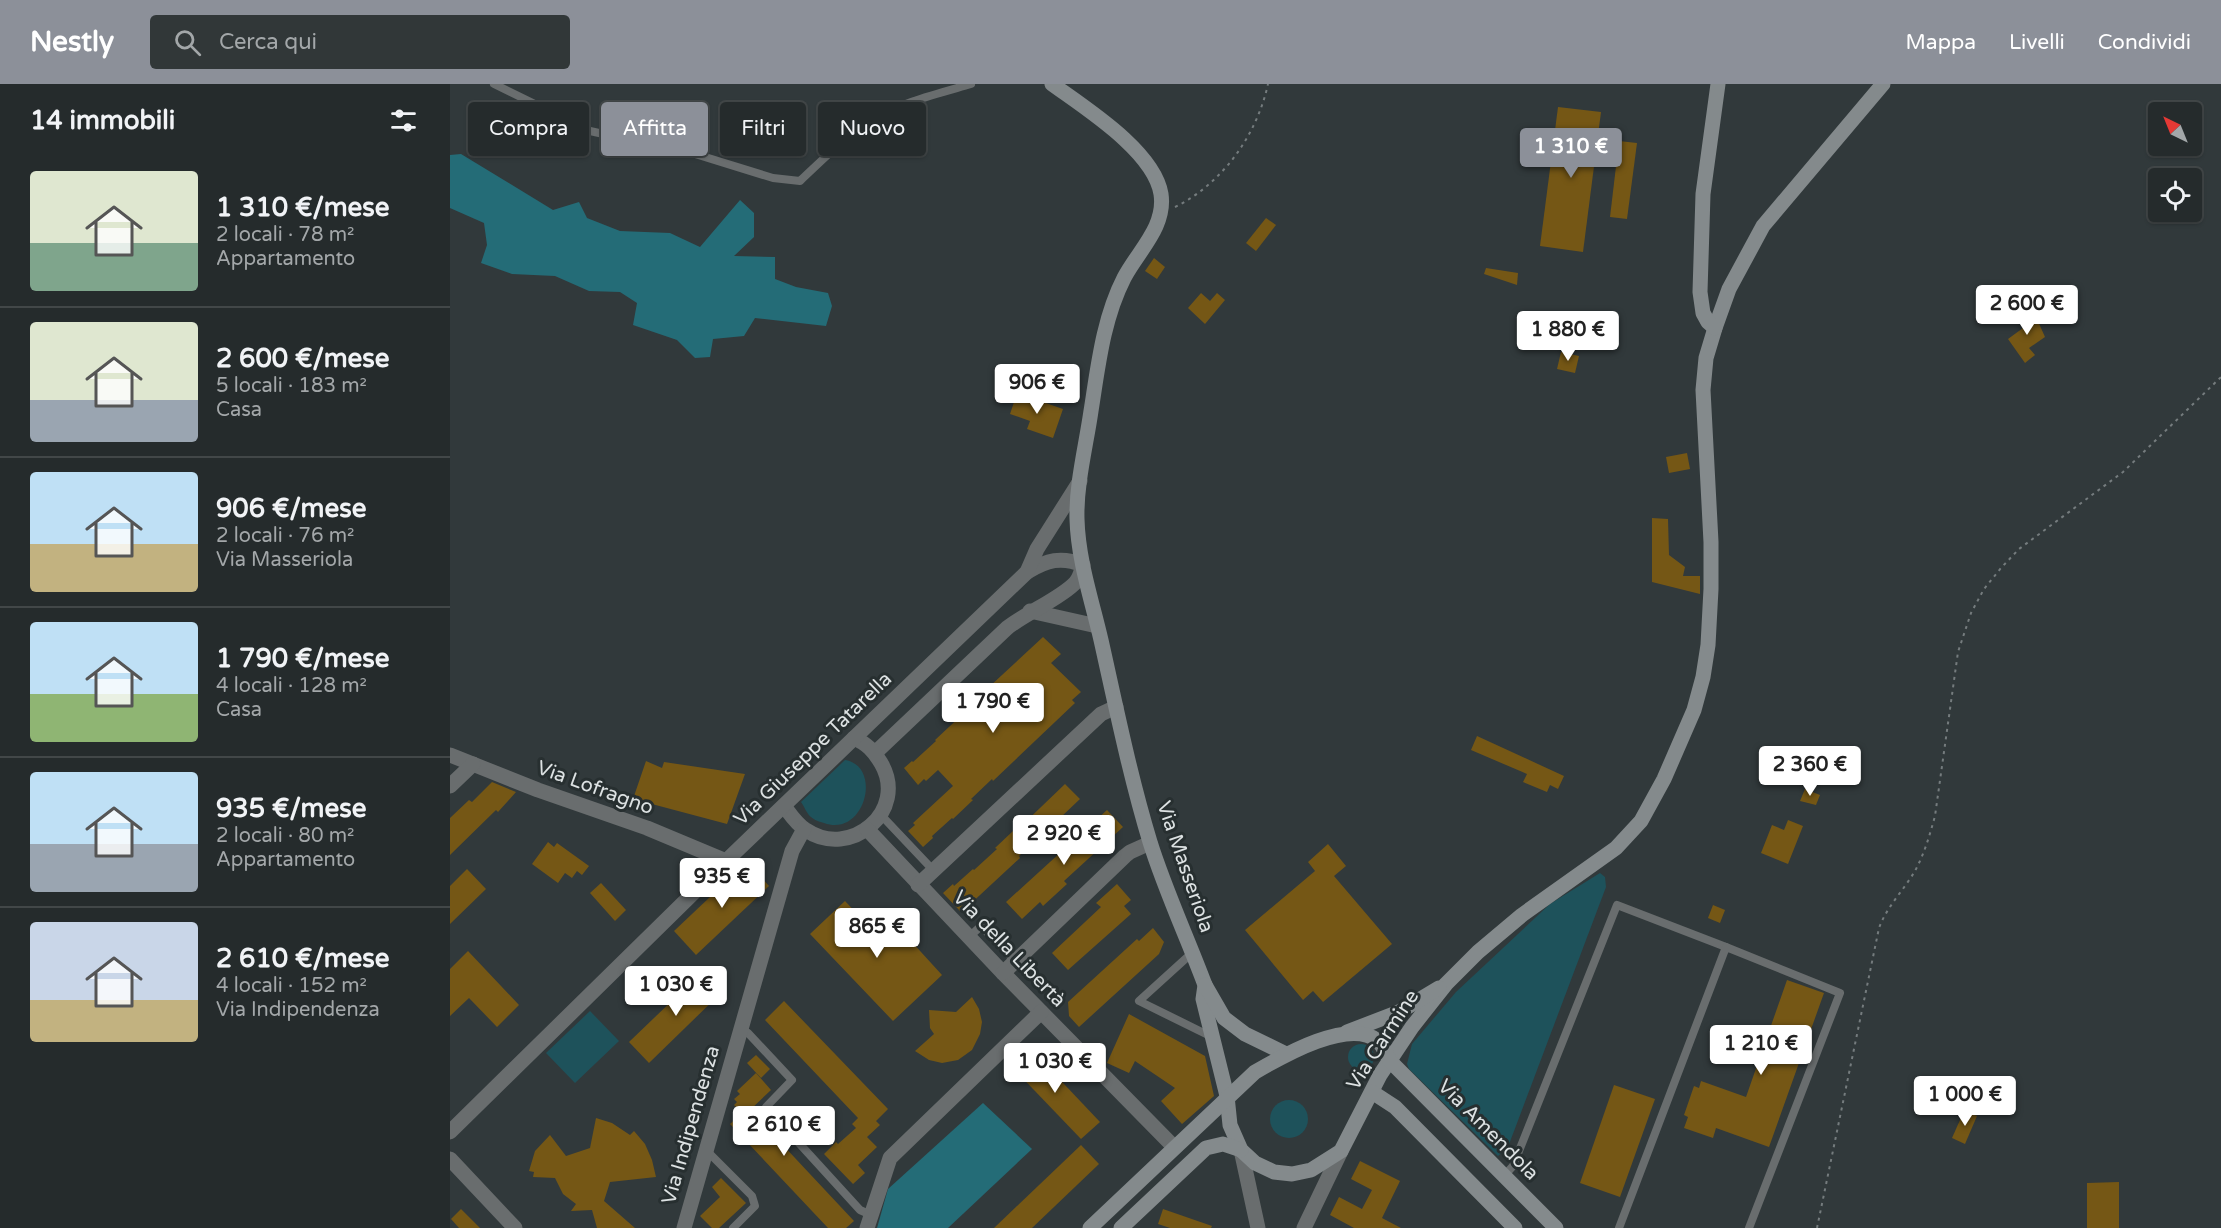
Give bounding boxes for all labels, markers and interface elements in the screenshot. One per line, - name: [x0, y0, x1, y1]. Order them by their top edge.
- search box: [150, 15, 570, 69]
- text: Nestly: [30, 25, 114, 59]
- icon: search: [171, 26, 204, 59]
- text: Cerca qui: [219, 29, 317, 55]
- text: Mappa: [1906, 30, 1976, 55]
- text: Livelli: [2009, 30, 2065, 55]
- text: Condividi: [2098, 30, 2191, 55]
- chip: Compra: [468, 102, 589, 156]
- chip: Affitta: [601, 102, 708, 156]
- chip: Filtri: [720, 102, 806, 156]
- chip: Nuovo: [818, 102, 926, 156]
- north arrow: [2148, 102, 2202, 156]
- map controls: [2148, 102, 2202, 222]
- icon: filters: [387, 104, 420, 137]
- text: 14 immobili: [30, 105, 175, 136]
- pin: 1 310 €: [1516, 128, 1626, 179]
- text: 1 310 €: [1534, 135, 1608, 159]
- button: locate: [2148, 168, 2202, 222]
- text: 1 310 €/mese: [216, 192, 389, 223]
- icon: home: [78, 195, 150, 267]
- text: 2 locali · 78 m²: [216, 223, 354, 247]
- text: Appartamento: [216, 247, 355, 271]
- pin: 2 600 €: [1972, 285, 2082, 336]
- text: 2 600 €: [1990, 292, 2064, 316]
- pin: 1 880 €: [1513, 311, 1623, 362]
- text: 1 880 €: [1531, 318, 1605, 342]
- text: 2 600 €/mese: [216, 343, 389, 374]
- icon: home: [78, 346, 150, 418]
- pin: 906 €: [995, 364, 1079, 415]
- text: 906 €: [1009, 371, 1065, 395]
- text: 5 locali · 183 m²: [216, 374, 367, 398]
- text: Casa: [216, 398, 262, 422]
- text: 906 €/mese: [216, 493, 366, 524]
- icon: home: [78, 496, 150, 568]
- text: 2 locali · 76 m²: [216, 524, 354, 548]
- text: Via Masseriola: [216, 548, 353, 572]
- text: 1 790 €/mese: [216, 643, 389, 674]
- icon: home: [78, 646, 150, 718]
- street label: Via Giuseppe Tatarella: [729, 667, 897, 831]
- text: 4 locali · 128 m²: [216, 674, 367, 698]
- pin: 1 790 €: [938, 683, 1048, 734]
- text: 1 790 €: [956, 690, 1030, 714]
- text: Casa: [216, 698, 262, 722]
- pin: 2 360 €: [1755, 746, 1865, 797]
- text: 2 360 €: [1773, 753, 1847, 777]
- street label: Via Lofragno: [533, 756, 657, 820]
- text: 935 €/mese: [216, 793, 366, 824]
- icon: home: [78, 796, 150, 868]
- street label: Via Masseriola: [1151, 798, 1219, 936]
- pin: 2 920 €: [1009, 815, 1119, 866]
- text: 2 920 €: [1027, 822, 1101, 846]
- text: 2 locali · 80 m²: [216, 824, 354, 848]
- text: Appartamento: [216, 848, 355, 872]
- pin: 935 €: [680, 858, 764, 909]
- text: 935 €: [694, 865, 750, 889]
- street label: Via della Libertà: [947, 886, 1071, 1012]
- pin: 865 €: [835, 908, 919, 959]
- text: 865 €: [849, 915, 905, 939]
- text: 2 610 €/mese: [216, 943, 389, 974]
- icon: home: [78, 946, 150, 1018]
- pin: 1 030 €: [621, 966, 731, 1017]
- text: 1 030 €: [639, 973, 713, 997]
- text: 4 locali · 152 m²: [216, 974, 367, 998]
- street label: Via Carmine: [1342, 985, 1424, 1095]
- text: Via Indipendenza: [216, 998, 380, 1022]
- pin: 1 210 €: [1706, 1025, 1816, 1076]
- text: 1 210 €: [1724, 1032, 1798, 1056]
- street label: Via Indipendenza: [657, 1043, 725, 1207]
- pin: 1 030 €: [1000, 1043, 1110, 1094]
- text: 1 030 €: [1018, 1050, 1092, 1074]
- street label: Via Amendola: [1433, 1075, 1543, 1185]
- pin: 1 000 €: [1910, 1076, 2020, 1127]
- text: 1 000 €: [1928, 1083, 2002, 1107]
- pin: 2 610 €: [729, 1106, 839, 1157]
- text: 2 610 €: [747, 1113, 821, 1137]

